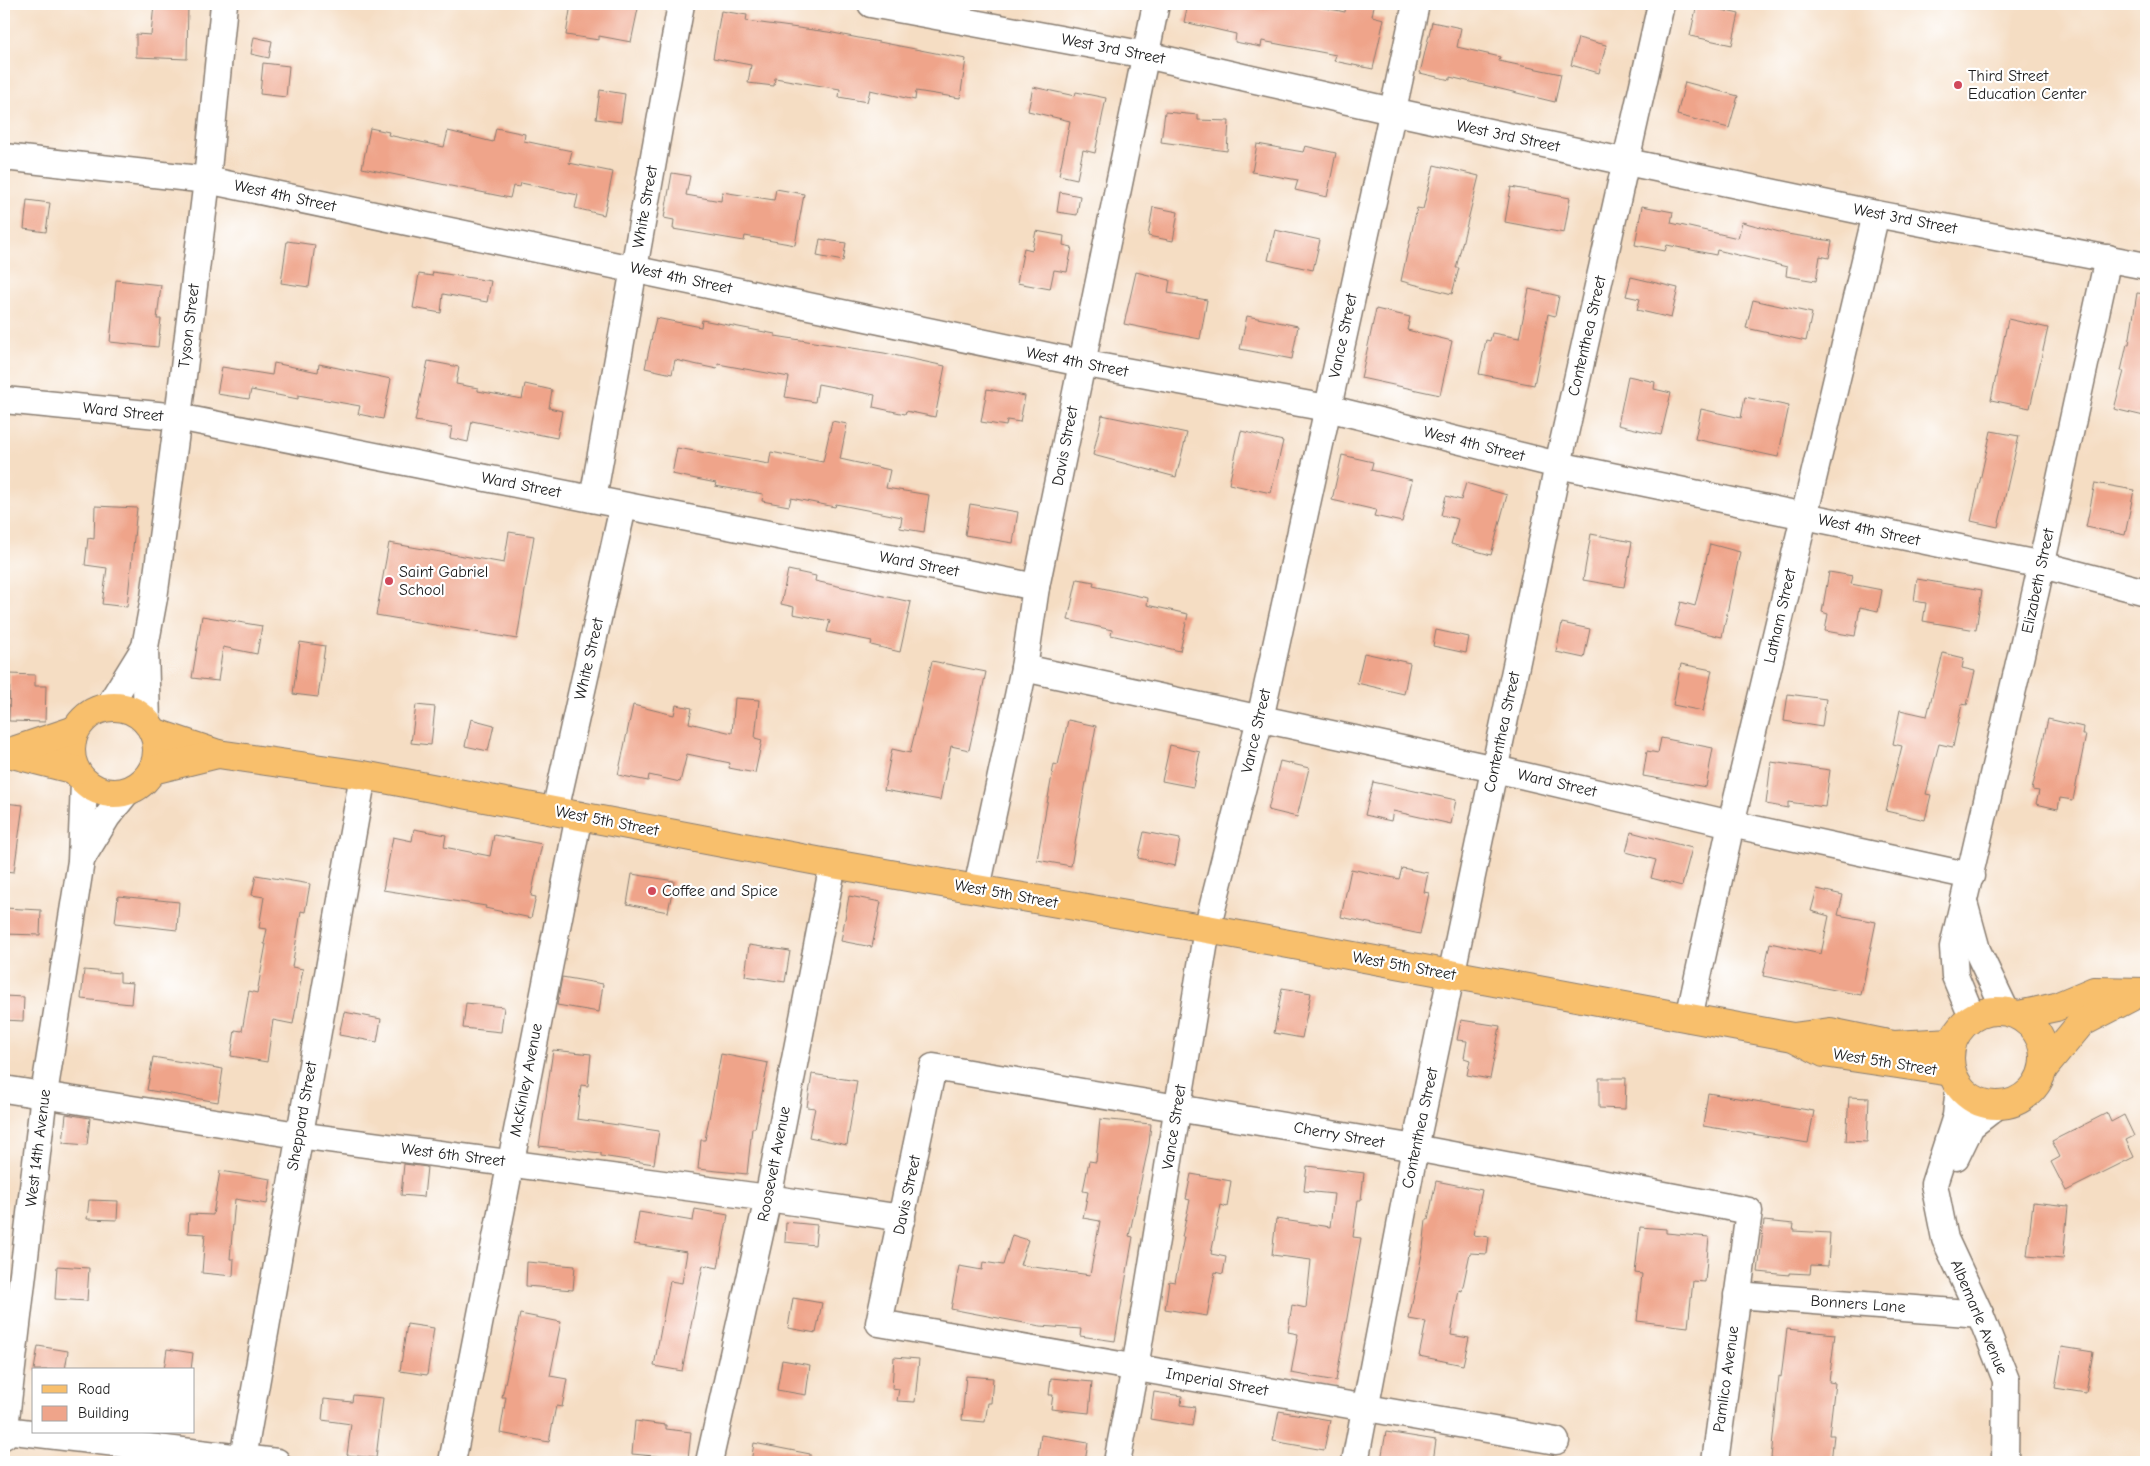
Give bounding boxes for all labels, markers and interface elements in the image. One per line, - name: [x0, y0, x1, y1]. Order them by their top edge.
- street label: West 3rd Street: [1060, 30, 1167, 68]
- place label: Third Street Education Center: [1968, 67, 2087, 103]
- marker: Third Street Education Center: [1952, 79, 1964, 91]
- street label: West 3rd Street: [1455, 116, 1562, 156]
- street label: White Street: [629, 164, 661, 250]
- street label: West 4th Street: [232, 176, 338, 216]
- street label: West 3rd Street: [1852, 200, 1959, 238]
- street label: West 4th Street: [628, 258, 734, 298]
- street label: Contenthea Street: [1564, 274, 1610, 398]
- street label: Tyson Street: [175, 282, 203, 369]
- street label: Vance Street: [1325, 292, 1361, 380]
- street label: West 4th Street: [1024, 343, 1130, 381]
- street label: Ward Street: [82, 399, 165, 425]
- street label: Davis Street: [1048, 404, 1082, 487]
- street label: West 4th Street: [1422, 423, 1527, 465]
- street label: Ward Street: [480, 468, 563, 502]
- street label: West 4th Street: [1816, 510, 1922, 550]
- street label: Elizabeth Street: [2018, 527, 2058, 635]
- street label: Ward Street: [878, 547, 961, 581]
- place label: Saint Gabriel School: [399, 563, 488, 599]
- street label: Latham Street: [1760, 567, 1800, 665]
- marker: Saint Gabriel School: [383, 575, 395, 587]
- street label: White Street: [571, 616, 607, 702]
- street label: Contenthea Street: [1480, 670, 1524, 794]
- street label: Vance Street: [1238, 687, 1275, 775]
- street label: Ward Street: [1516, 765, 1599, 801]
- street label: West 5th Street: [554, 802, 660, 840]
- street label: West 5th Street: [953, 876, 1059, 912]
- place label: Coffee and Spice: [662, 882, 778, 900]
- marker: Coffee and Spice: [646, 885, 658, 897]
- street label: West 5th Street: [1351, 948, 1457, 984]
- street label: McKinley Avenue: [506, 1022, 546, 1138]
- street label: West 5th Street: [1832, 1045, 1938, 1079]
- street label: Sheppard Street: [284, 1060, 321, 1172]
- street label: Contenthea Street: [1398, 1066, 1442, 1190]
- street label: Vance Street: [1158, 1083, 1190, 1171]
- street label: West 14th Avenue: [22, 1088, 54, 1208]
- street label: Roosevelt Avenue: [754, 1105, 794, 1223]
- street label: Cherry Street: [1292, 1118, 1386, 1152]
- street label: West 6th Street: [400, 1140, 506, 1170]
- street label: Davis Street: [890, 1153, 924, 1236]
- street label: Albemarle Avenue: [1947, 1257, 2011, 1377]
- street label: Bonners Lane: [1810, 1292, 1906, 1316]
- street label: Pamlico Avenue: [1710, 1325, 1742, 1433]
- street label: Imperial Street: [1165, 1364, 1270, 1400]
- legend: [32, 1368, 195, 1434]
- text: Road: [78, 1380, 110, 1398]
- text: Building: [78, 1404, 129, 1422]

